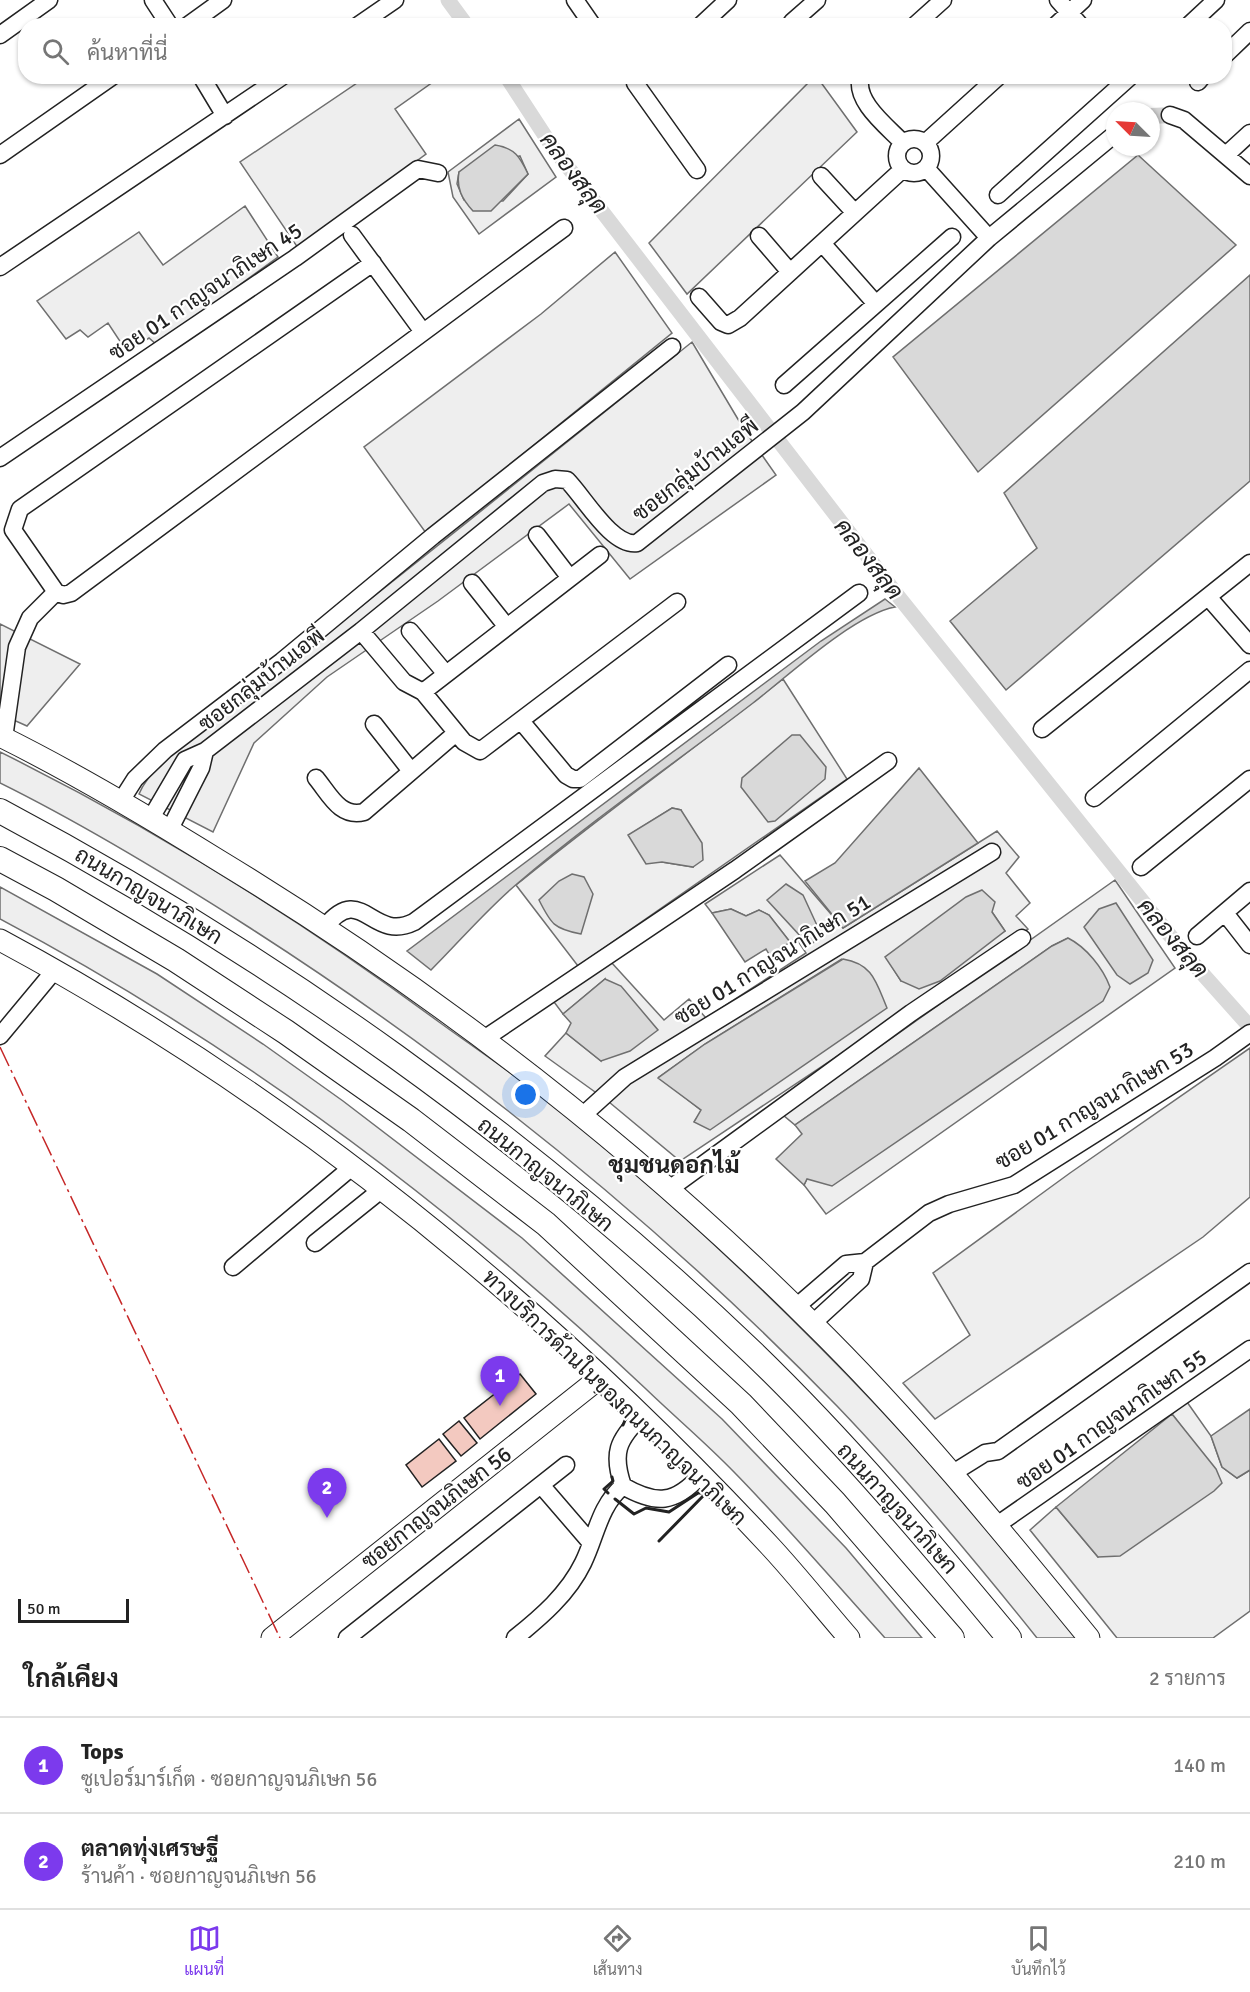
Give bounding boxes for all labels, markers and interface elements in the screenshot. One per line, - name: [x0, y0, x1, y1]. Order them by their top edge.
- search box: [18, 18, 1232, 84]
- icon: search: [39, 35, 72, 68]
- text: ค้นหาที่นี่: [87, 39, 167, 66]
- north arrow: [1106, 102, 1160, 156]
- water label: คลองสลุด: [533, 126, 615, 221]
- street label: ซอย 01 กาญจนาภิเษก 45: [103, 217, 307, 366]
- street label: ซอยกลุ่มบ้านเอพี: [626, 411, 765, 529]
- water label: คลองสลุด: [827, 512, 910, 606]
- street label: ซอยกลุ่มบ้านเอพี: [192, 621, 331, 739]
- street label: ถนนกาญจนาภิเษก: [70, 841, 227, 950]
- street label: ซอย 01 กาญจนากิเษก 51: [669, 888, 876, 1031]
- water label: คลองสลุด: [1130, 892, 1215, 985]
- street label: ซอย 01 กาญจนากิเษก 53: [990, 1035, 1198, 1175]
- your location: [511, 1080, 540, 1109]
- street label: ถนนกาญจนาภิเษก: [472, 1111, 619, 1238]
- district label: ชุมชนดอกไม้: [608, 1149, 741, 1182]
- street label: ทางบริการด้านในของถนนกาญจนาภิเษก: [477, 1263, 753, 1531]
- street label: ซอย 01 กาญจนากิเษก 55: [1011, 1343, 1212, 1495]
- pin: 1: [480, 1356, 520, 1406]
- street label: ถนนกาญจนาภิเษก: [832, 1437, 964, 1580]
- street label: ซอยกาญจนภิเษก 56: [356, 1440, 517, 1574]
- pin: 2: [308, 1468, 346, 1518]
- scale bar: [18, 1596, 129, 1624]
- text: 50 m: [27, 1599, 61, 1619]
- text: ใกล้เคียง: [24, 1663, 119, 1695]
- text: 2 รายการ: [1149, 1666, 1226, 1691]
- text: Tops: [81, 1738, 123, 1765]
- text: 1: [38, 1753, 49, 1778]
- text: 140 m: [1173, 1753, 1226, 1778]
- text: ซูเปอร์มาร์เก็ต · ซอยกาญจนภิเษก 56: [81, 1767, 377, 1792]
- text: ตลาดทุ่งเศรษฐี: [81, 1835, 219, 1862]
- text: 2: [38, 1849, 49, 1874]
- text: 210 m: [1173, 1849, 1226, 1874]
- text: ร้านค้า · ซอยกาญจนภิเษก 56: [81, 1864, 317, 1889]
- tab: แผนที่: [184, 1922, 224, 1980]
- tab: เส้นทาง: [593, 1922, 643, 1980]
- tab: บันทึกไว้: [1011, 1922, 1066, 1980]

